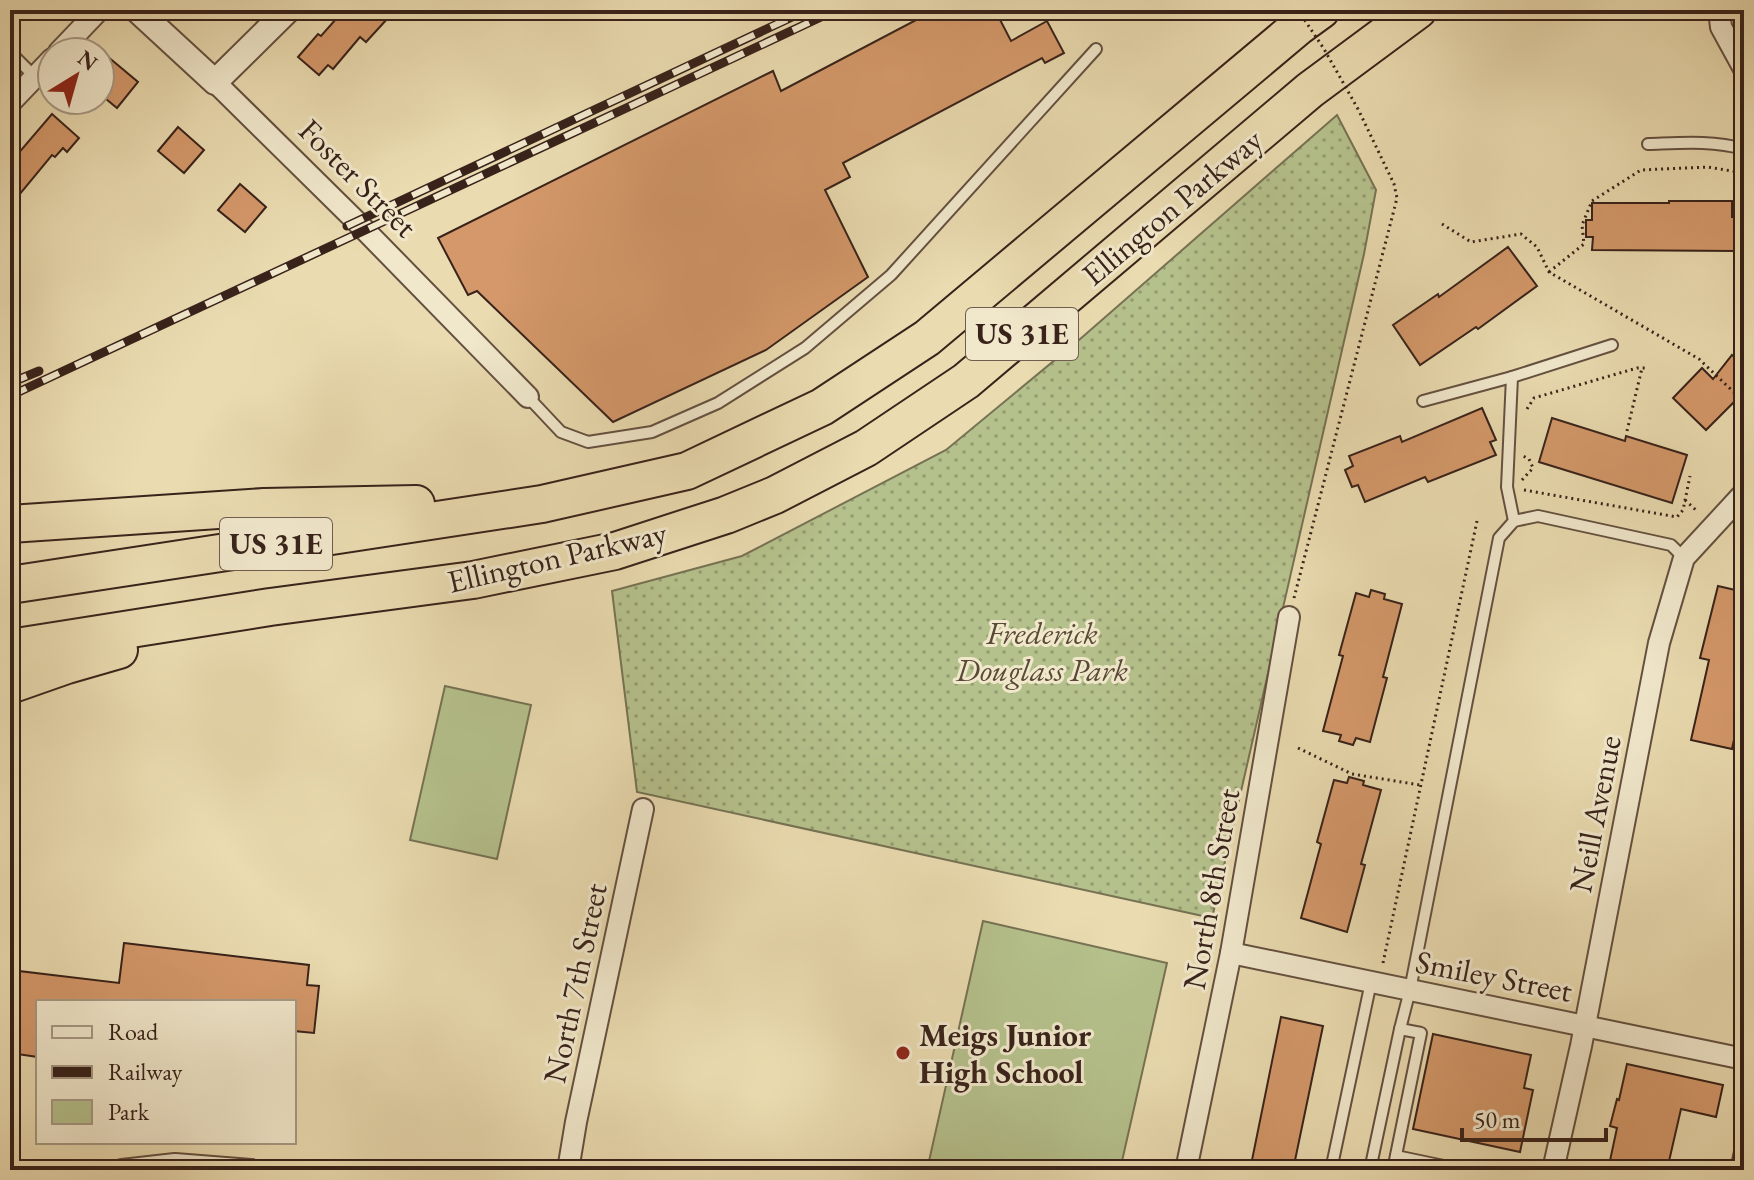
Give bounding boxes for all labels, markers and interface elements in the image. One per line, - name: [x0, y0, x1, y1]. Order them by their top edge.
- north arrow: [36, 36, 116, 116]
- text: N: [72, 43, 104, 77]
- street label: Foster Street: [290, 110, 426, 246]
- street label: Ellington Parkway: [1073, 118, 1272, 295]
- road number: US 31E: [966, 308, 1078, 360]
- street label: Ellington Parkway: [443, 511, 672, 603]
- road number: US 31E: [220, 518, 332, 570]
- park label: Frederick Douglass Park: [955, 612, 1129, 691]
- street label: Neill Avenue: [1559, 732, 1631, 896]
- street label: North 8th Street: [1173, 785, 1249, 993]
- street label: North 7th Street: [533, 879, 617, 1087]
- street label: Smiley Street: [1412, 940, 1576, 1012]
- legend: [36, 1000, 296, 1144]
- place label: Meigs Junior High School: [919, 1014, 1092, 1093]
- text: Road: [108, 1016, 159, 1047]
- marker: Meigs Junior High School: [894, 1044, 912, 1062]
- text: Railway: [108, 1056, 183, 1087]
- scale bar: [1462, 1092, 1606, 1142]
- text: Park: [108, 1096, 150, 1127]
- text: 50 m: [1474, 1104, 1521, 1135]

